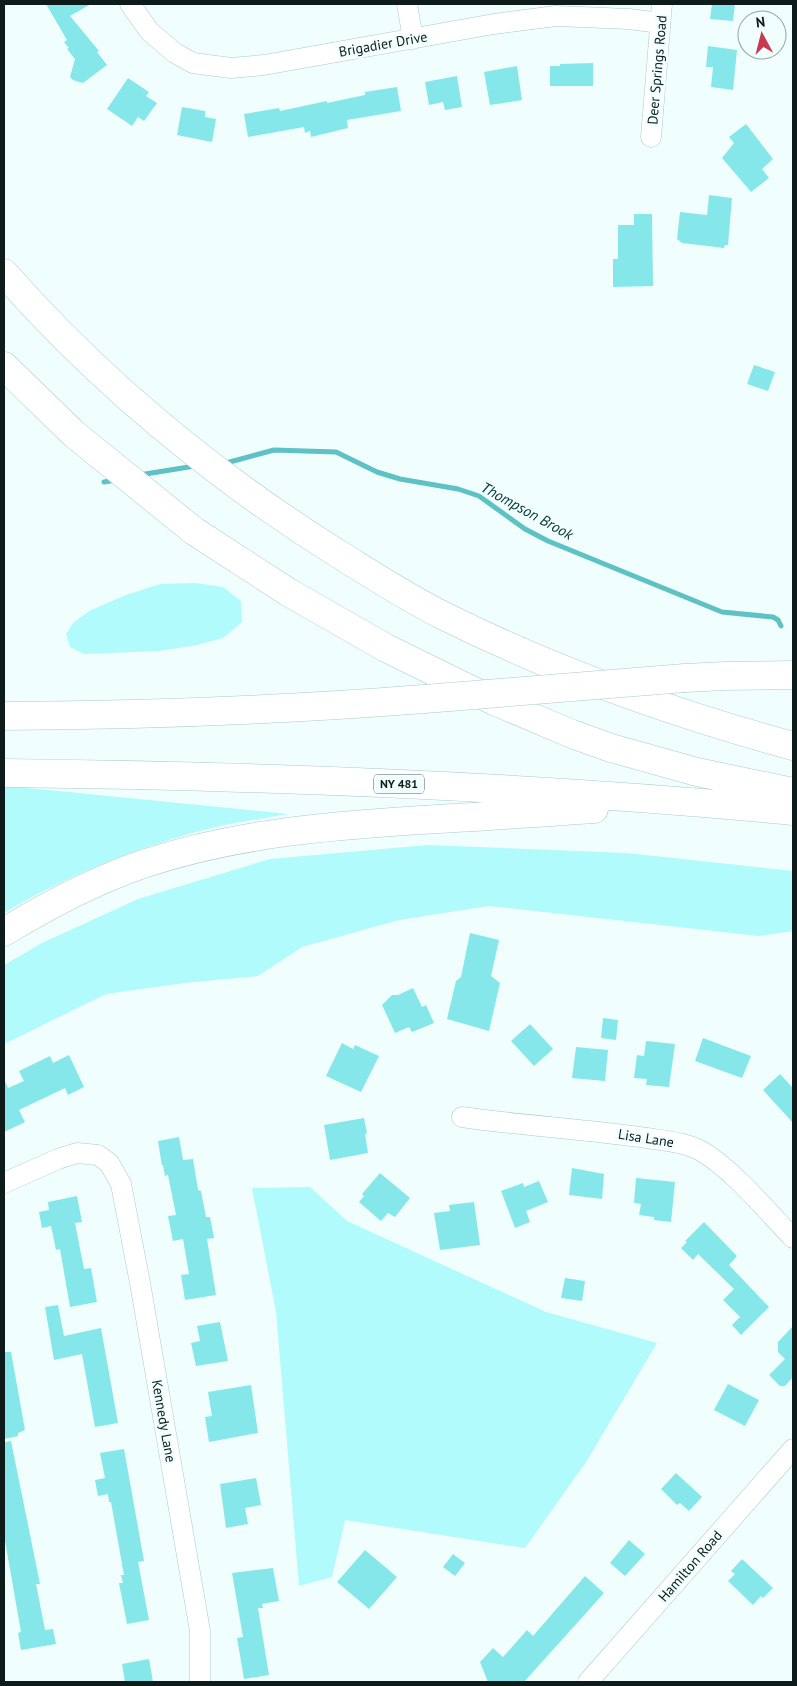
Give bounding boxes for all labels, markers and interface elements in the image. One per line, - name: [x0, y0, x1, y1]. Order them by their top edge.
- north arrow: [737, 10, 787, 60]
- text: N: [755, 13, 766, 32]
- street label: Deer Springs Road: [643, 15, 671, 125]
- street label: Brigadier Drive: [337, 27, 429, 61]
- water label: Thompson Brook: [478, 477, 578, 544]
- road number: NY 481: [374, 774, 424, 794]
- street label: Lisa Lane: [617, 1125, 675, 1151]
- street label: Kennedy Lane: [148, 1378, 180, 1464]
- street label: Hamilton Road: [654, 1527, 726, 1605]

